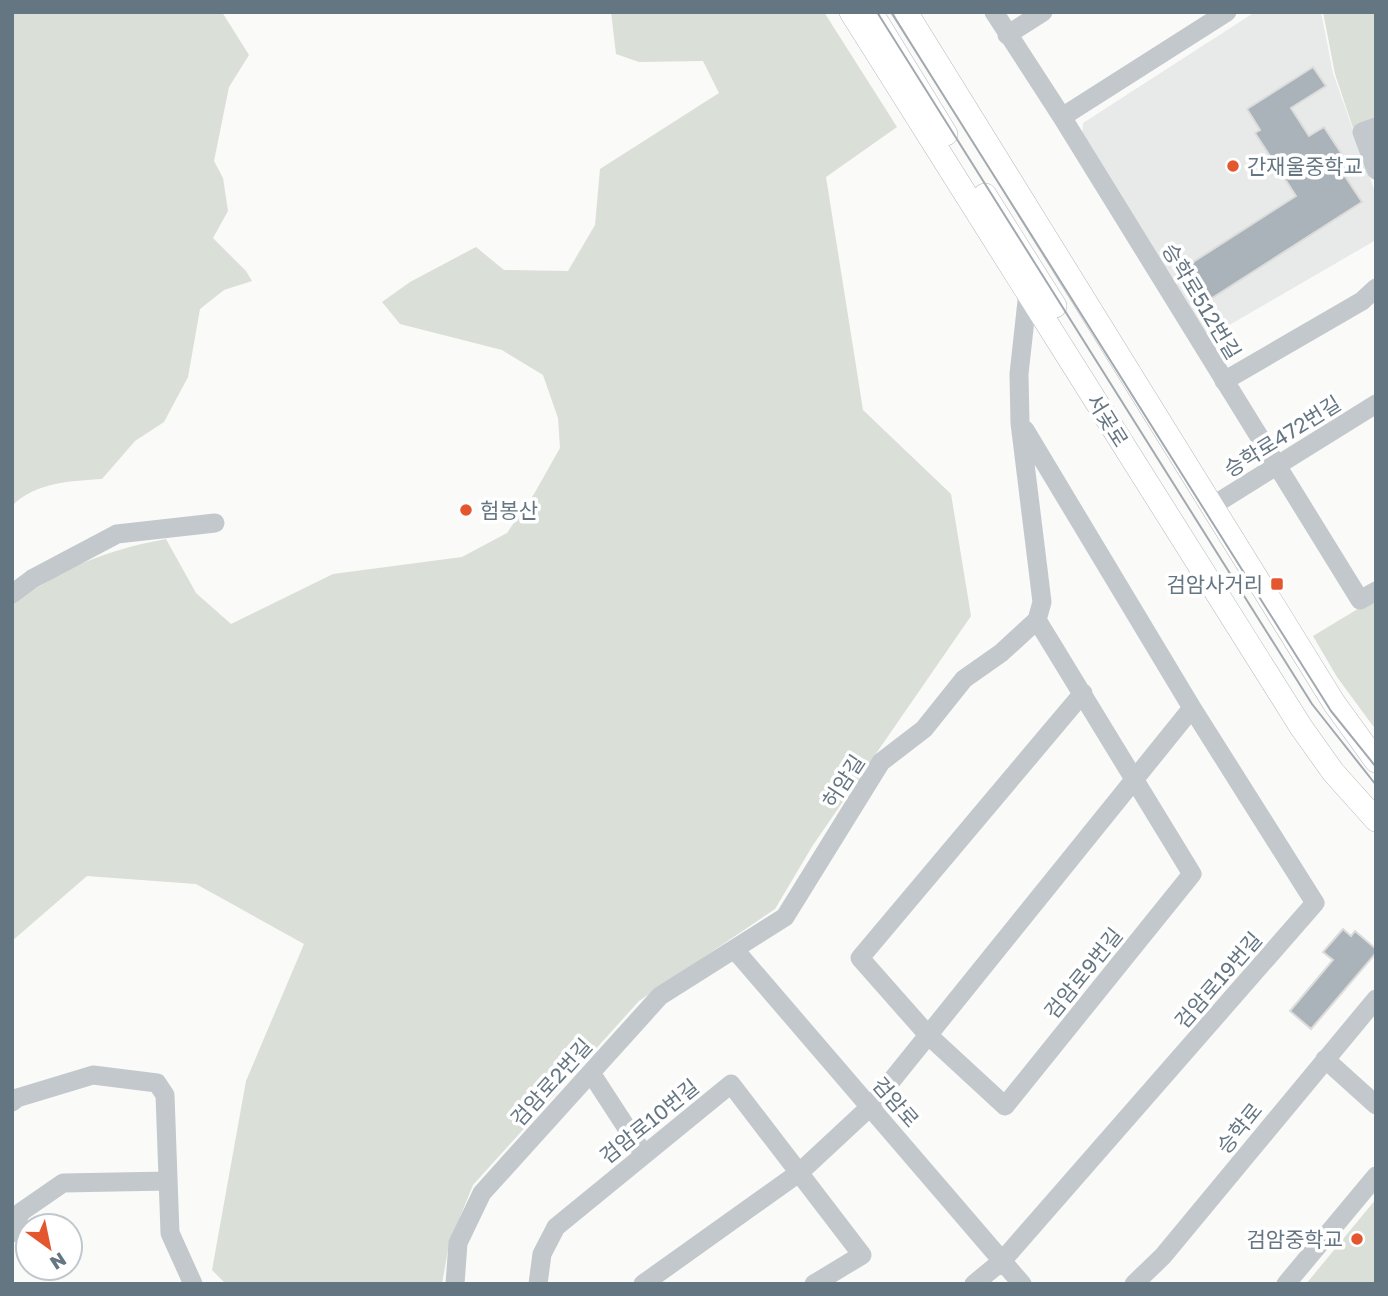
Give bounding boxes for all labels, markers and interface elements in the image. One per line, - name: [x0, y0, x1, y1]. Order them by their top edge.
- place label: 간재울중학교: [1247, 153, 1363, 179]
- marker: 간재울중학교: [1225, 158, 1241, 174]
- street label: 승학로512번길: [1157, 238, 1247, 364]
- street label: 서곶로: [1082, 389, 1134, 451]
- street label: 승학로472번길: [1219, 390, 1345, 482]
- place label: 험봉산: [480, 497, 538, 523]
- marker: 험봉산: [458, 502, 474, 518]
- place label: 검암사거리: [1166, 571, 1263, 597]
- marker: 검암사거리: [1269, 576, 1285, 592]
- street label: 허암길: [816, 750, 870, 812]
- street label: 검암로9번길: [1039, 922, 1127, 1024]
- street label: 검암로19번길: [1169, 926, 1267, 1034]
- street label: 검암로2번길: [505, 1033, 597, 1131]
- street label: 검암로: [867, 1072, 925, 1132]
- street label: 검암로10번길: [594, 1073, 704, 1169]
- street label: 승학로: [1211, 1097, 1267, 1159]
- north arrow: [14, 1212, 84, 1282]
- place label: 검암중학교: [1246, 1226, 1343, 1252]
- marker: 검암중학교: [1349, 1231, 1365, 1247]
- text: N: [46, 1248, 71, 1275]

